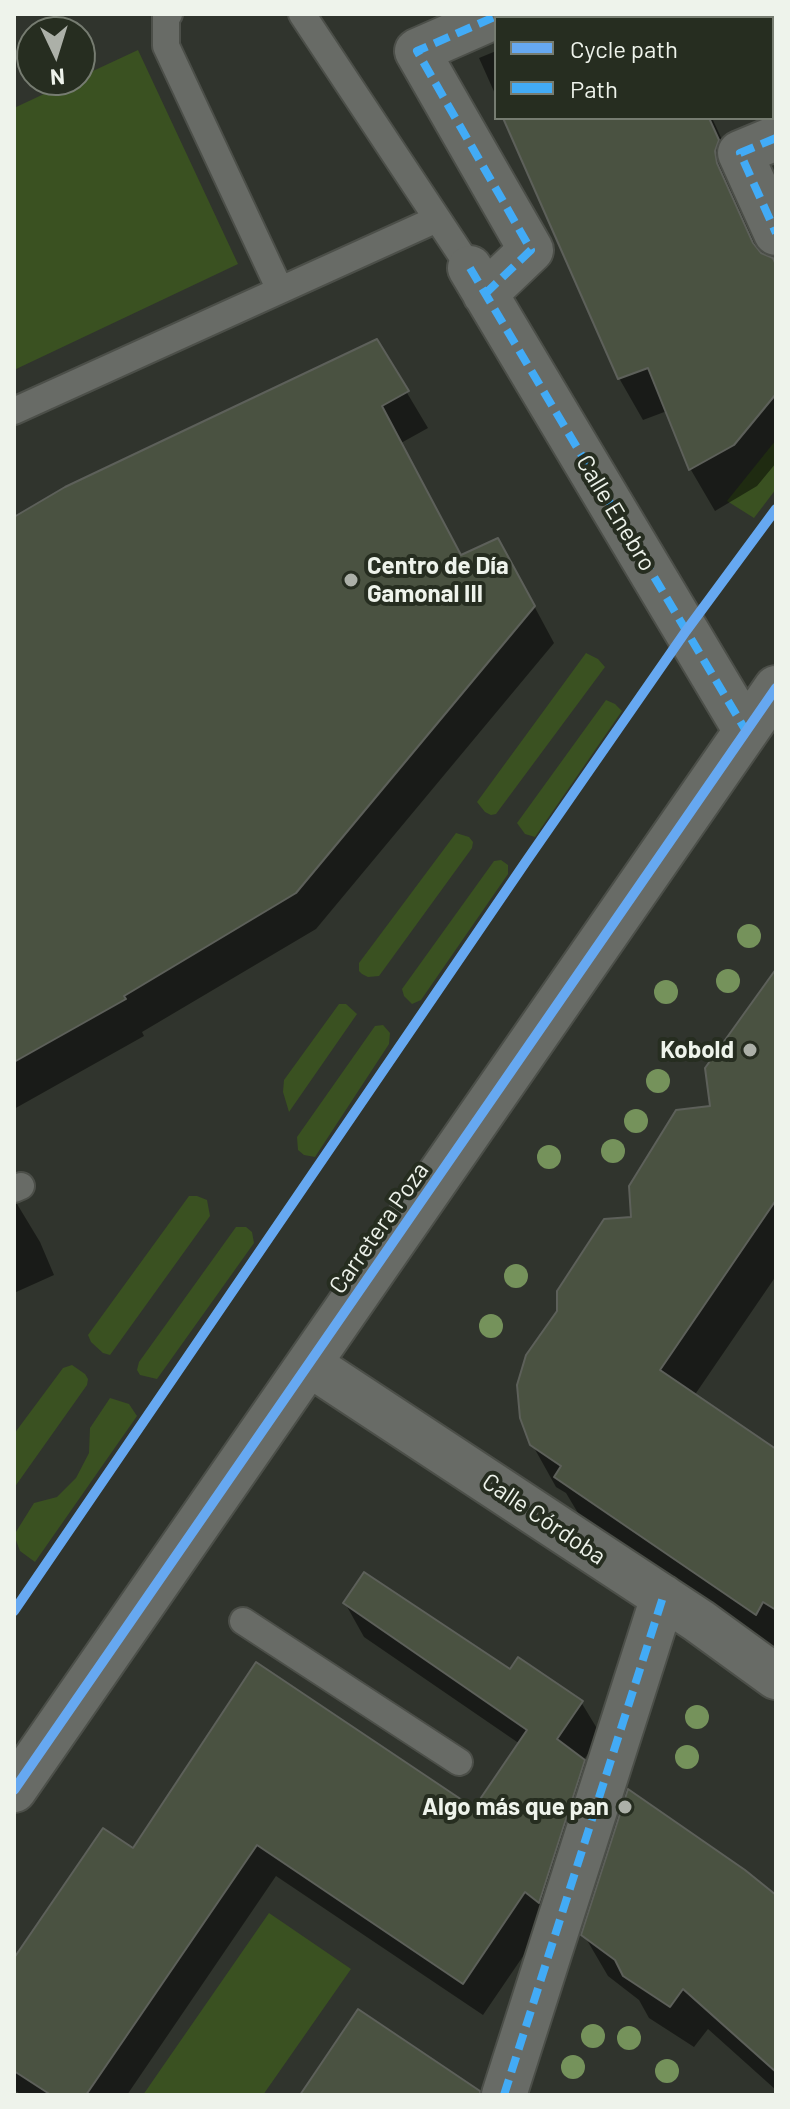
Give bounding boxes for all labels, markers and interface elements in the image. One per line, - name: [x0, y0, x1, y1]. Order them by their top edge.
- north arrow: [16, 16, 96, 96]
- legend: [494, 16, 774, 120]
- text: Cycle path: [570, 34, 678, 63]
- text: N: [49, 64, 66, 91]
- text: Path: [570, 74, 618, 103]
- street label: Calle Enebro: [570, 450, 662, 576]
- place label: Centro de Día Gamonal III: [367, 552, 509, 608]
- marker: Centro de Día Gamonal III: [342, 571, 360, 589]
- place label: Kobold: [660, 1036, 734, 1064]
- marker: Kobold: [741, 1041, 759, 1059]
- street label: Carretera Poza: [323, 1157, 435, 1299]
- street label: Calle Córdoba: [477, 1467, 611, 1571]
- place label: Algo más que pan: [422, 1793, 609, 1821]
- marker: Algo más que pan: [616, 1798, 634, 1816]

